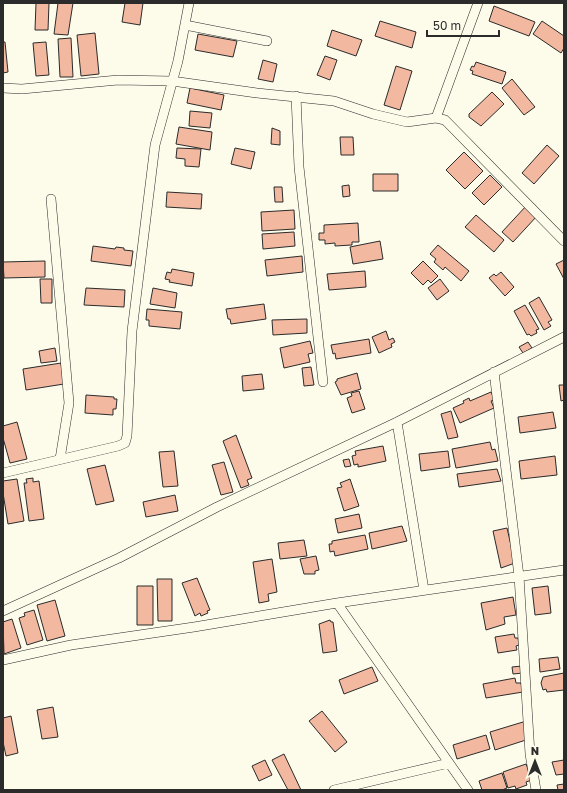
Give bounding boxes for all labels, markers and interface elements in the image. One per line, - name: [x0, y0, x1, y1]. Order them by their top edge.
- scale bar: [427, 12, 499, 38]
- text: 50 m: [433, 18, 461, 33]
- north arrow: [515, 741, 555, 781]
- text: N: [531, 744, 539, 757]

